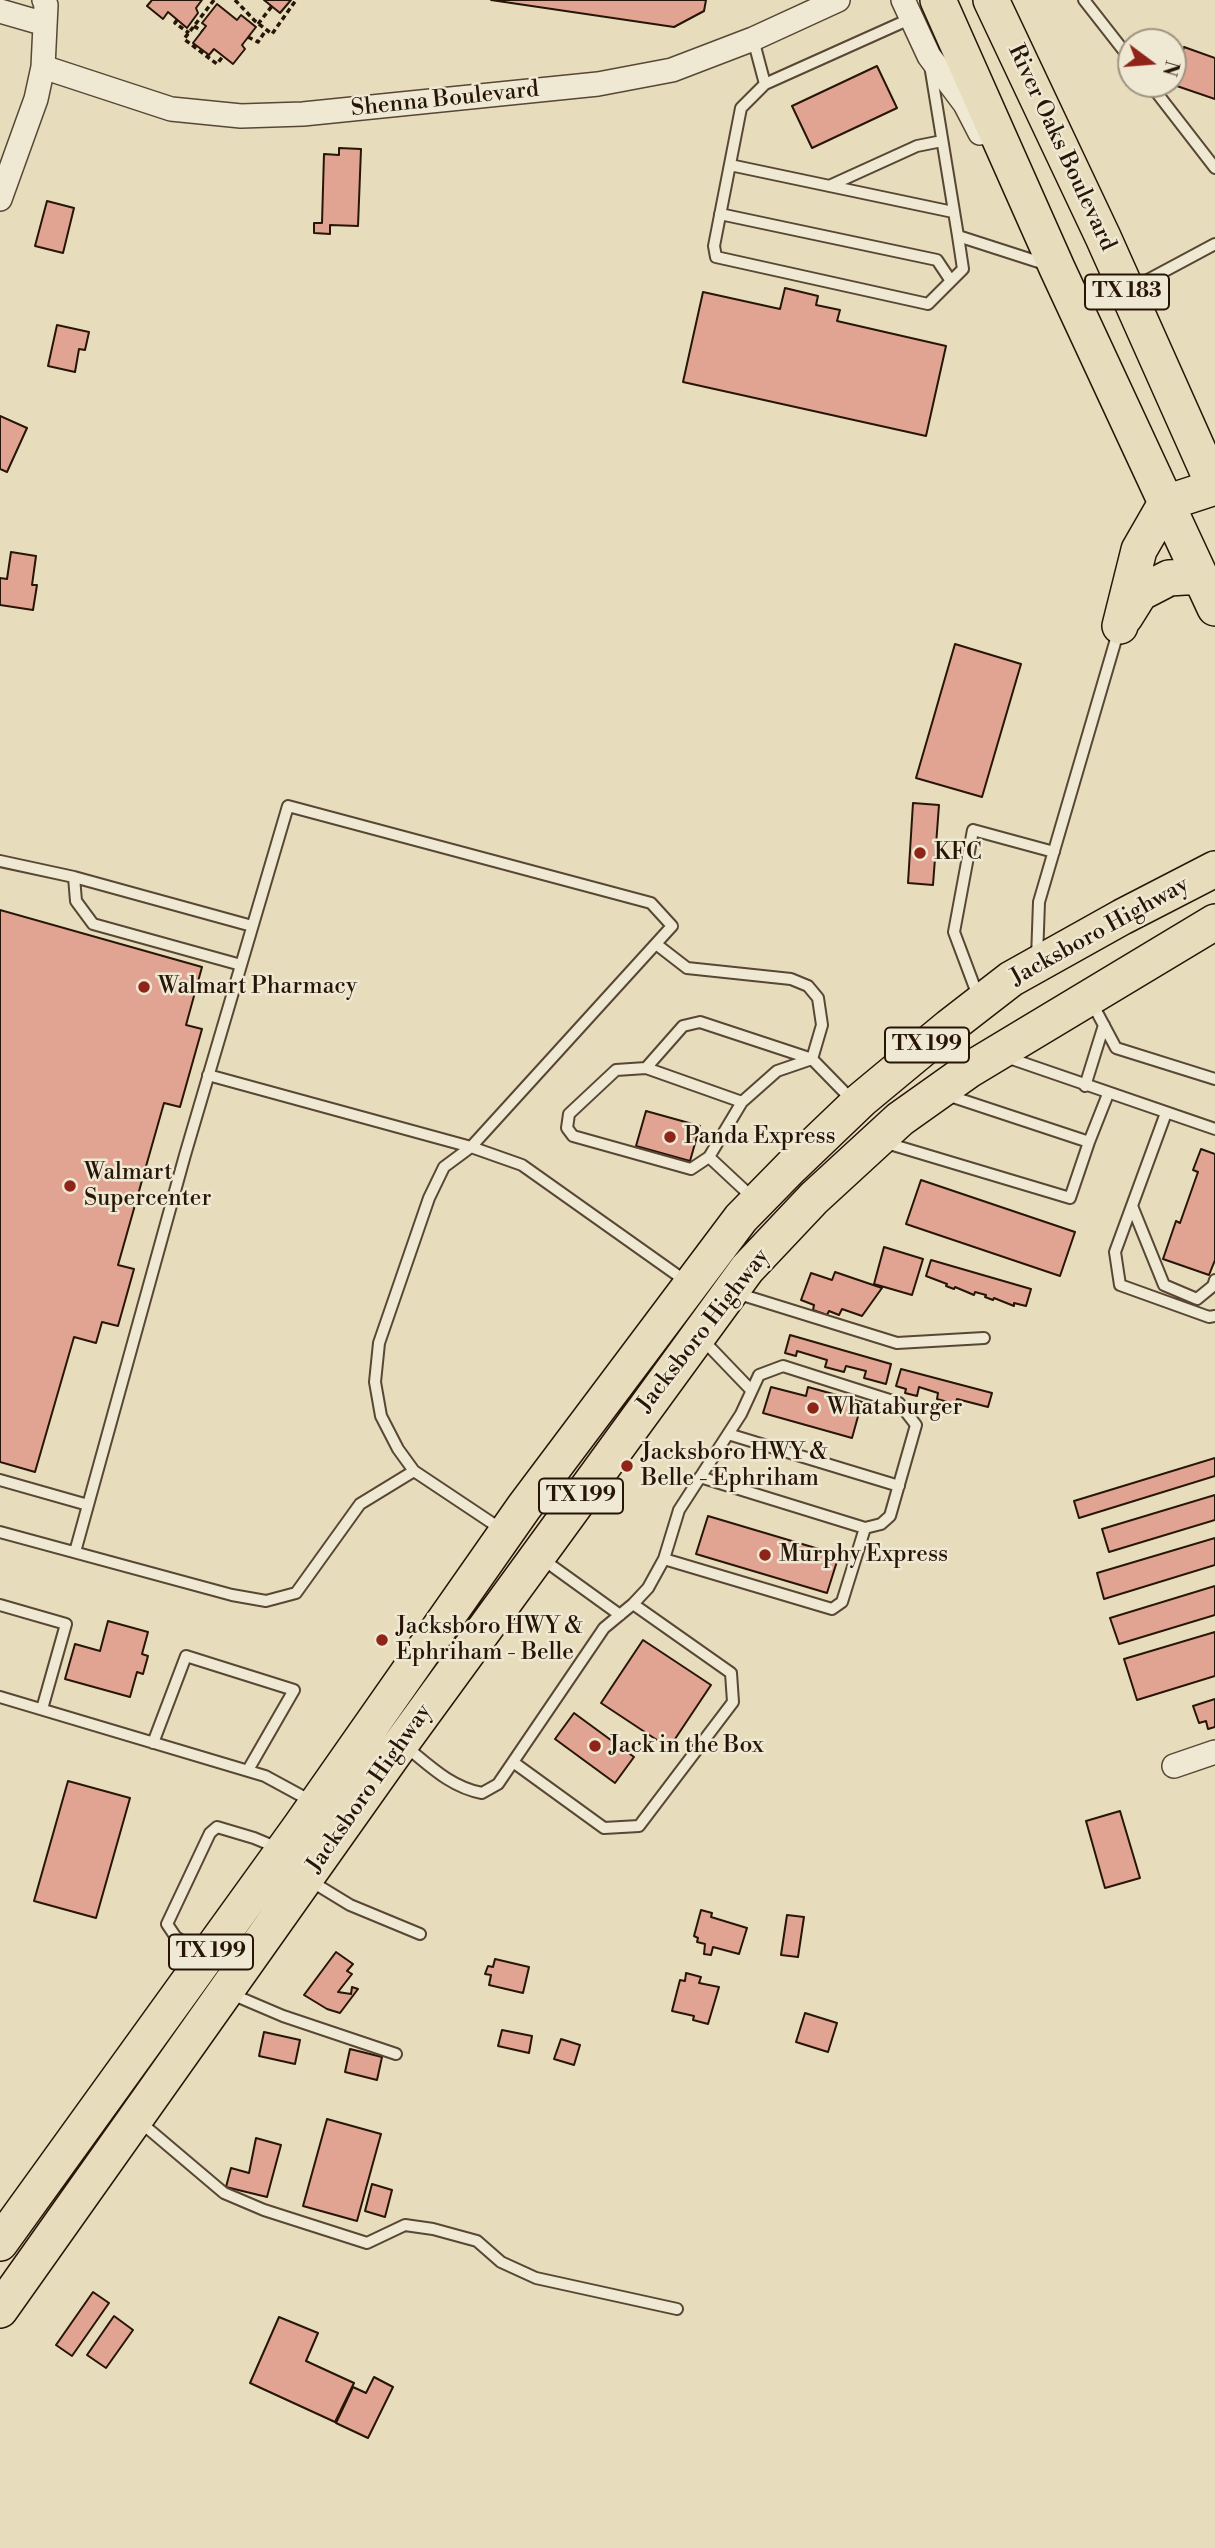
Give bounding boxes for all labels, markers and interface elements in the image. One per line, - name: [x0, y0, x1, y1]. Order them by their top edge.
- north arrow: [1117, 28, 1187, 98]
- street label: River Oaks Boulevard: [1001, 40, 1121, 256]
- text: N: [1157, 58, 1184, 79]
- street label: Shenna Boulevard: [350, 76, 540, 124]
- road number: TX 183: [1085, 274, 1169, 310]
- place label: KFC: [934, 839, 982, 867]
- marker: KFC: [912, 845, 928, 861]
- street label: Jacksboro Highway: [1006, 872, 1194, 992]
- place label: Walmart Pharmacy: [158, 973, 357, 1001]
- marker: Walmart Pharmacy: [136, 979, 152, 995]
- road number: TX 199: [885, 1028, 969, 1062]
- place label: Panda Express: [684, 1123, 836, 1151]
- marker: Panda Express: [662, 1129, 678, 1145]
- place label: Walmart Supercenter: [84, 1159, 211, 1213]
- marker: Walmart Supercenter: [62, 1178, 78, 1194]
- street label: Jacksboro Highway: [632, 1244, 776, 1418]
- place label: Whataburger: [827, 1394, 963, 1422]
- marker: Whataburger: [805, 1400, 821, 1416]
- place label: Jacksboro HWY & Belle - Ephriham: [641, 1439, 828, 1493]
- marker: Jacksboro HWY & Belle - Ephriham: [619, 1458, 635, 1474]
- road number: TX 199: [539, 1478, 623, 1514]
- place label: Murphy Express: [779, 1541, 948, 1569]
- marker: Murphy Express: [757, 1547, 773, 1563]
- place label: Jacksboro HWY & Ephriham - Belle: [396, 1613, 583, 1667]
- marker: Jacksboro HWY & Ephriham - Belle: [374, 1632, 390, 1648]
- street label: Jacksboro Highway: [301, 1699, 439, 1879]
- place label: Jack in the Box: [609, 1732, 764, 1760]
- marker: Jack in the Box: [587, 1738, 603, 1754]
- road number: TX 199: [169, 1934, 253, 1969]

